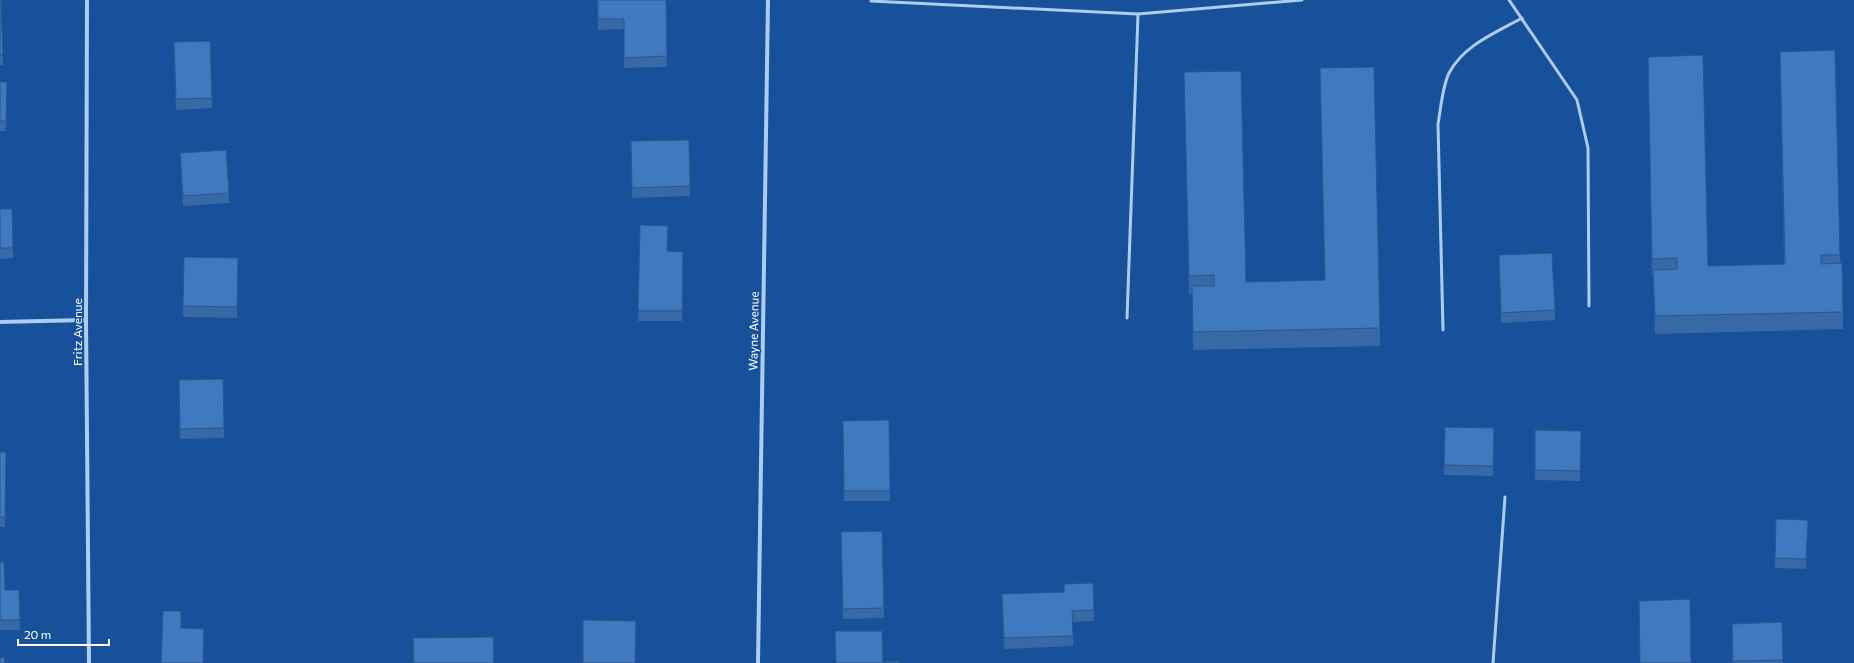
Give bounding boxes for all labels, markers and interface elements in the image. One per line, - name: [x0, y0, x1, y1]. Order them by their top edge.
- street label: Wayne Avenue: [745, 291, 761, 371]
- street label: Fritz Avenue: [70, 298, 84, 366]
- scale bar: [18, 621, 109, 647]
- text: 20 m: [24, 627, 51, 641]

